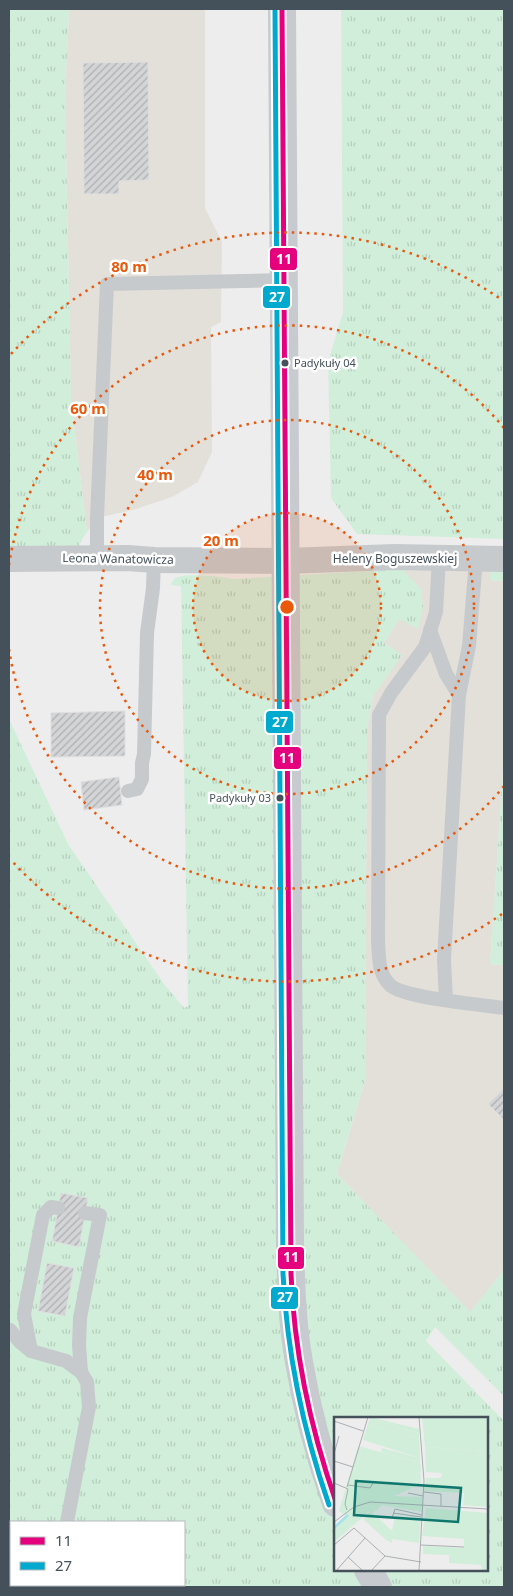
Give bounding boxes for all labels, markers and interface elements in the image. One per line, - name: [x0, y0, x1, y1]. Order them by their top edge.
- line badge: 11: [269, 247, 298, 271]
- text: 11: [276, 249, 292, 268]
- text: 80 m: [111, 256, 147, 276]
- line badge: 27: [262, 285, 291, 309]
- text: 27: [269, 287, 285, 306]
- place label: Padykuły 04: [294, 355, 356, 370]
- marker: Padykuły 04: [280, 358, 290, 368]
- text: 60 m: [70, 398, 106, 418]
- text: 40 m: [137, 464, 173, 484]
- text: 20 m: [203, 530, 239, 550]
- street label: Leona Wanatowicza: [62, 549, 174, 568]
- street label: Heleny Boguszewskiej: [333, 550, 457, 567]
- centre of rings: [278, 598, 296, 616]
- line badge: 27: [265, 710, 294, 734]
- text: 27: [272, 712, 288, 731]
- line badge: 11: [273, 746, 302, 770]
- text: 11: [279, 748, 295, 767]
- place label: Padykuły 03: [209, 790, 271, 805]
- marker: Padykuły 03: [275, 793, 285, 803]
- line badge: 11: [277, 1246, 305, 1270]
- text: 11: [283, 1247, 299, 1266]
- line badge: 27: [270, 1286, 299, 1310]
- text: 27: [277, 1287, 293, 1306]
- inset map: [334, 1417, 488, 1571]
- legend: [10, 1521, 185, 1586]
- text: 11: [55, 1530, 72, 1550]
- text: 27: [55, 1555, 72, 1575]

